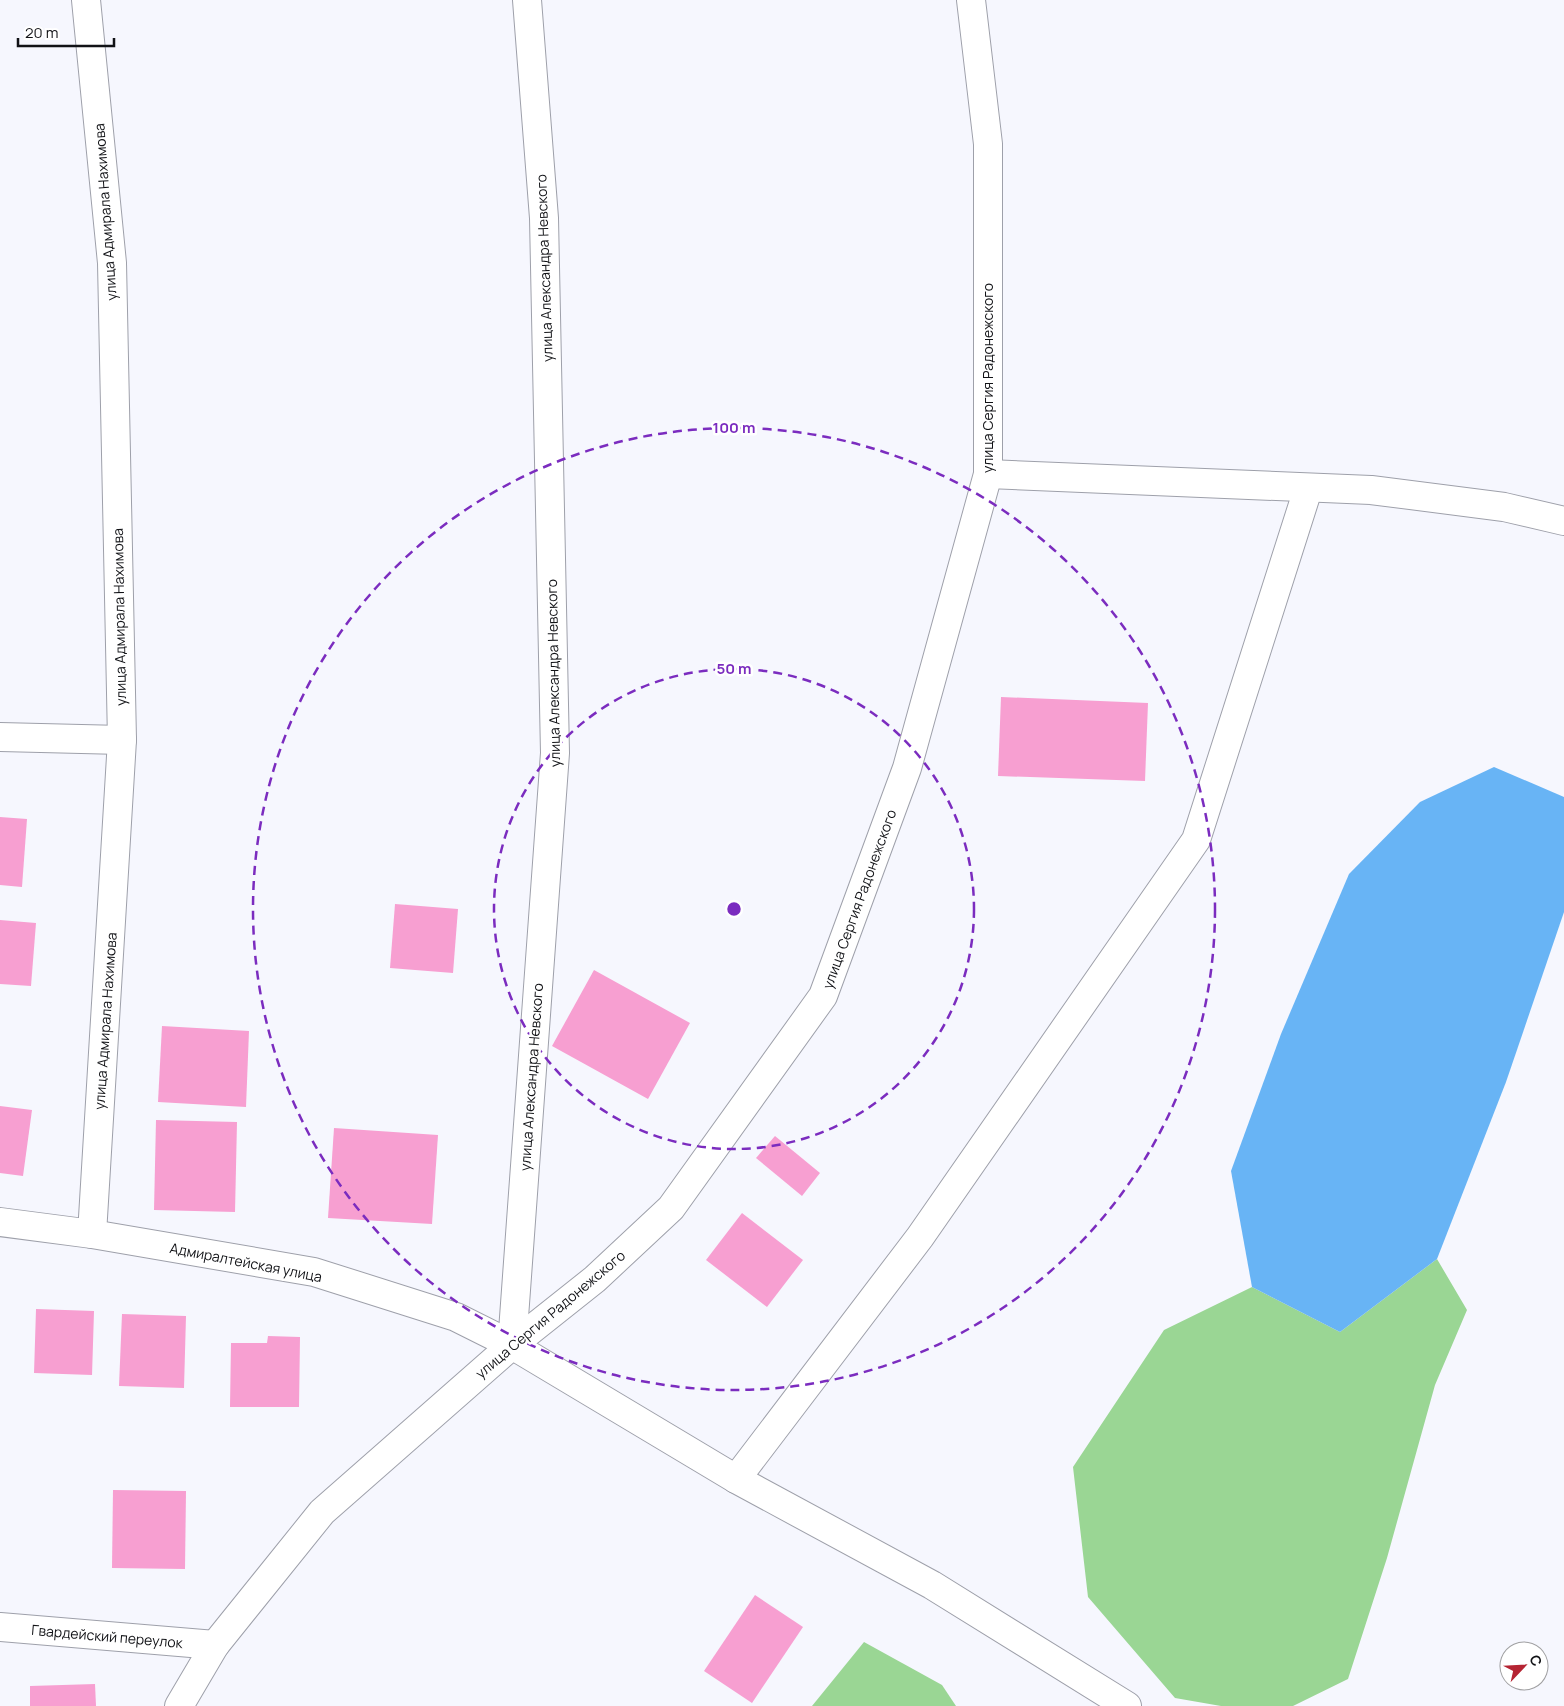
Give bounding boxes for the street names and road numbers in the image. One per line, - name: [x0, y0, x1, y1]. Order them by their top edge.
- street label: улица Адмирала Нахимова: [89, 123, 121, 301]
- street label: улица Александра Невского: [531, 174, 557, 362]
- street label: улица Сергия Радонежского: [978, 283, 997, 473]
- street label: улица Адмирала Нахимова: [108, 528, 130, 706]
- street label: улица Александра Невского: [542, 579, 564, 767]
- street label: улица Сергия Радонежского: [818, 807, 900, 991]
- street label: улица Адмирала Нахимова: [89, 932, 121, 1110]
- street label: улица Александра Невского: [515, 983, 547, 1171]
- street label: Адмиралтейская улица: [168, 1238, 324, 1286]
- street label: улица Сергия Радонежского: [471, 1246, 629, 1382]
- street label: Гвардейский переулок: [31, 1620, 184, 1652]

